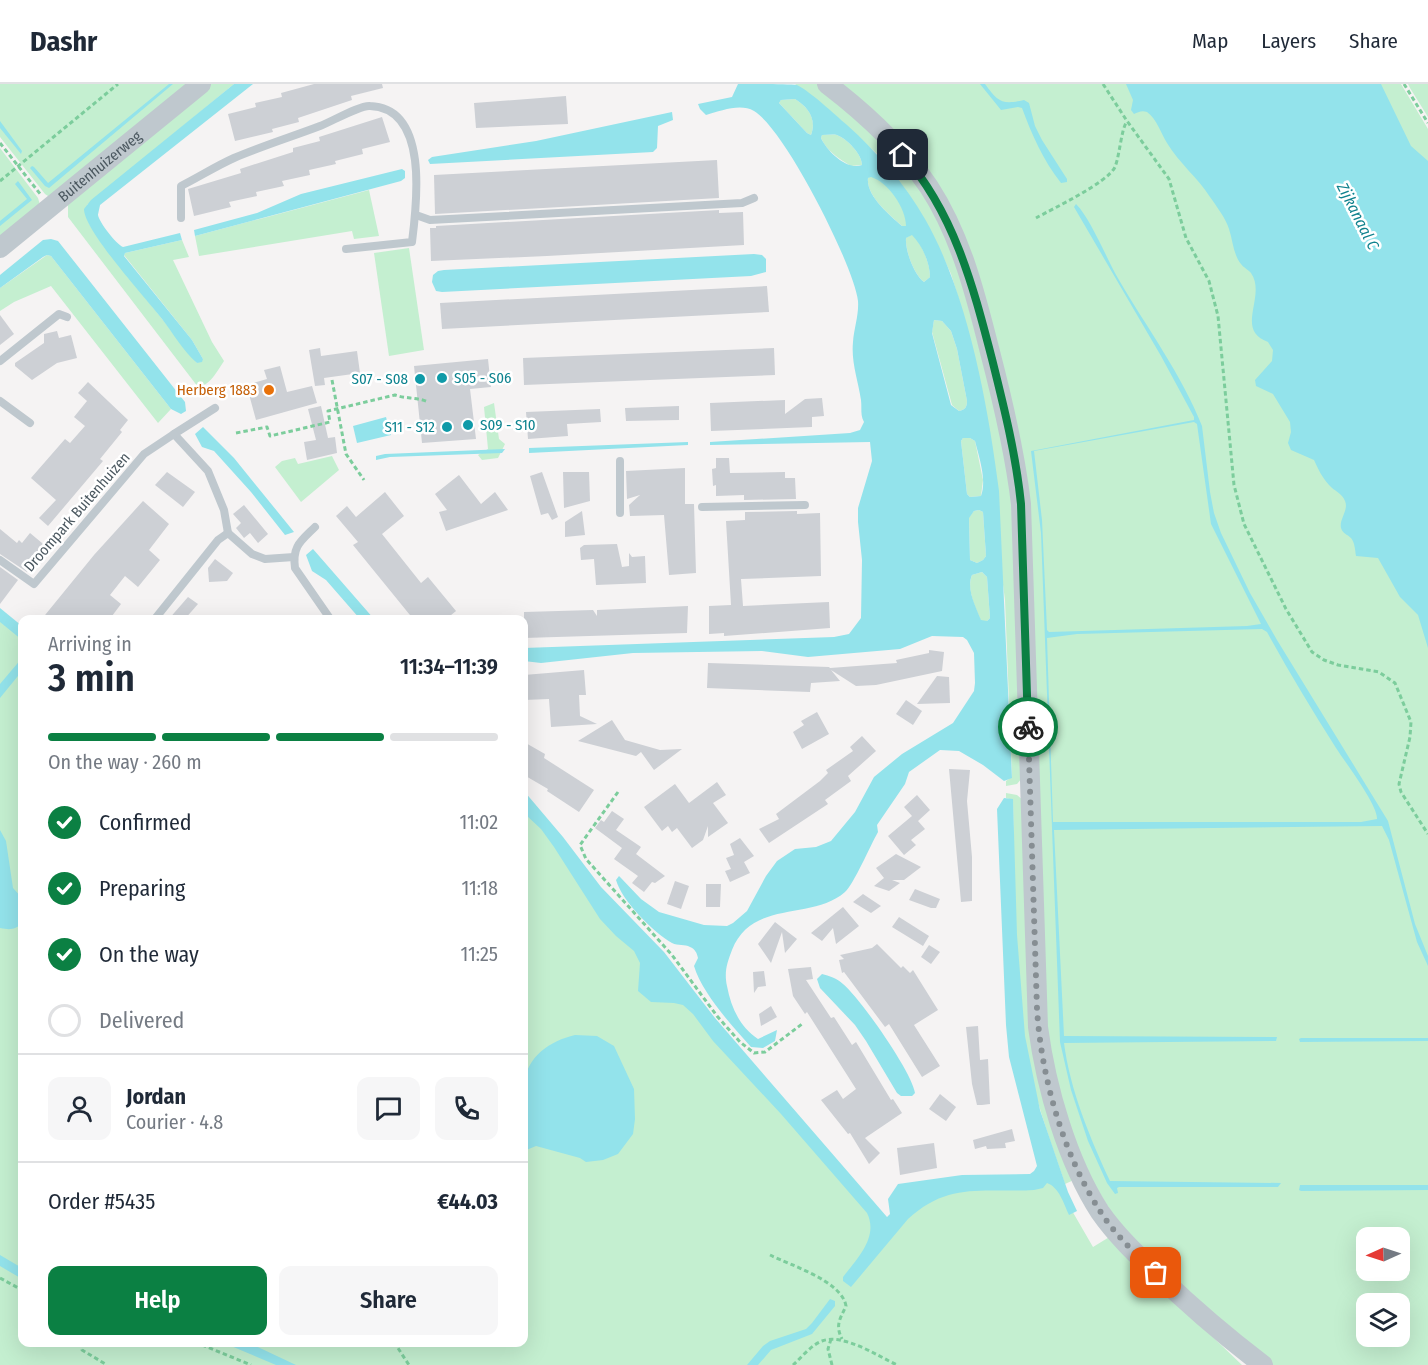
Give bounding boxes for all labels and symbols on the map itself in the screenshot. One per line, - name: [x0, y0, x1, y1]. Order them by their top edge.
- street label: Buitenhuizerweg: [55, 127, 145, 206]
- pin: [877, 129, 928, 180]
- water label: Zijkanaal C: [1333, 178, 1383, 253]
- place label: S05 - S06: [454, 369, 511, 387]
- place label: S07 - S08: [352, 370, 408, 388]
- marker: S05 - S06: [435, 371, 449, 385]
- marker: S07 - S08: [413, 372, 427, 386]
- place label: Herberg 1883: [177, 381, 257, 399]
- marker: Herberg 1883: [262, 383, 276, 397]
- place label: S09 - S10: [480, 416, 536, 434]
- place label: S11 - S12: [384, 418, 435, 436]
- marker: S09 - S10: [461, 418, 475, 432]
- marker: S11 - S12: [440, 420, 454, 434]
- street label: Droompark Buitenhuizen: [20, 449, 134, 575]
- courier: [998, 697, 1058, 757]
- north arrow: [1356, 1227, 1410, 1281]
- pin: [1130, 1247, 1181, 1298]

